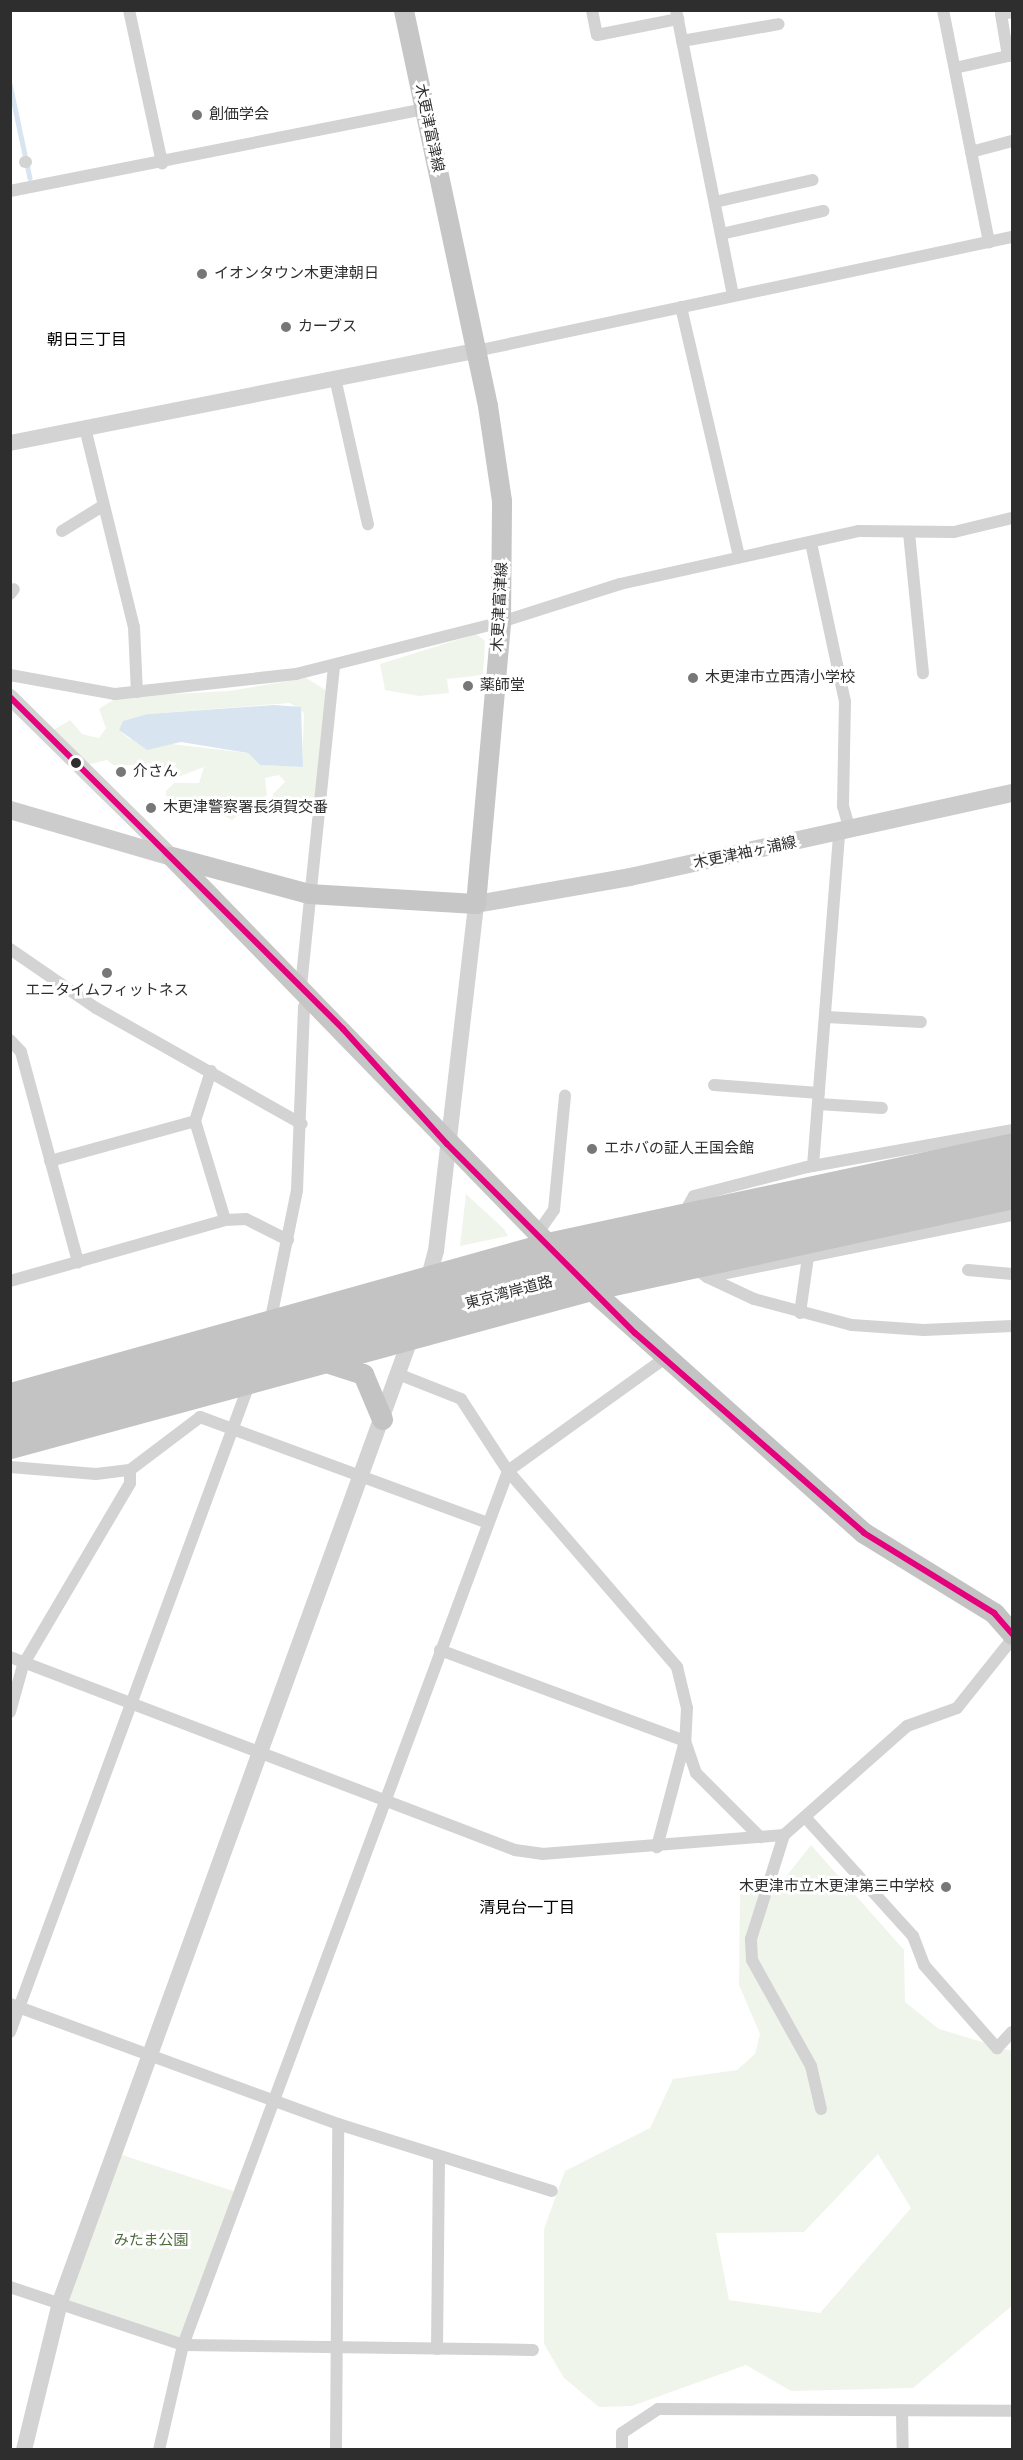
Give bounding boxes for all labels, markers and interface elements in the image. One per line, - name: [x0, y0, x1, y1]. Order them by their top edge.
- street label: 木更津富津線: [411, 82, 447, 174]
- place label: 創価学会: [209, 106, 269, 124]
- marker: 創価学会: [190, 108, 204, 122]
- place label: イオンタウン木更津朝日: [214, 265, 379, 283]
- marker: イオンタウン木更津朝日: [195, 267, 209, 281]
- place label: カーブス: [298, 318, 358, 336]
- marker: カーブス: [279, 320, 293, 334]
- district label: 朝日三丁目: [47, 330, 127, 350]
- street label: 木更津富津線: [489, 562, 511, 652]
- place label: 木更津市立西清小学校: [705, 669, 855, 687]
- marker: 木更津市立西清小学校: [686, 671, 700, 685]
- place label: 薬師堂: [480, 677, 525, 695]
- marker: 薬師堂: [461, 679, 475, 693]
- unlabelled marker: [70, 757, 82, 769]
- place label: 介さん: [133, 763, 178, 781]
- marker: 介さん: [114, 765, 128, 779]
- place label: 木更津警察署長須賀交番: [163, 799, 328, 817]
- marker: 木更津警察署長須賀交番: [144, 801, 158, 815]
- street label: 木更津袖ヶ浦線: [692, 833, 798, 873]
- marker: エニタイムフィットネス: [100, 966, 114, 980]
- place label: エニタイムフィットネス: [25, 982, 189, 1000]
- place label: エホバの証人王国会館: [604, 1140, 754, 1158]
- marker: エホバの証人王国会館: [585, 1142, 599, 1156]
- street label: 東京湾岸道路: [463, 1273, 555, 1313]
- place label: 木更津市立木更津第三中学校: [739, 1878, 934, 1896]
- marker: 木更津市立木更津第三中学校: [939, 1880, 953, 1894]
- district label: 清見台一丁目: [479, 1898, 575, 1918]
- park label: みたま公園: [114, 2232, 188, 2250]

